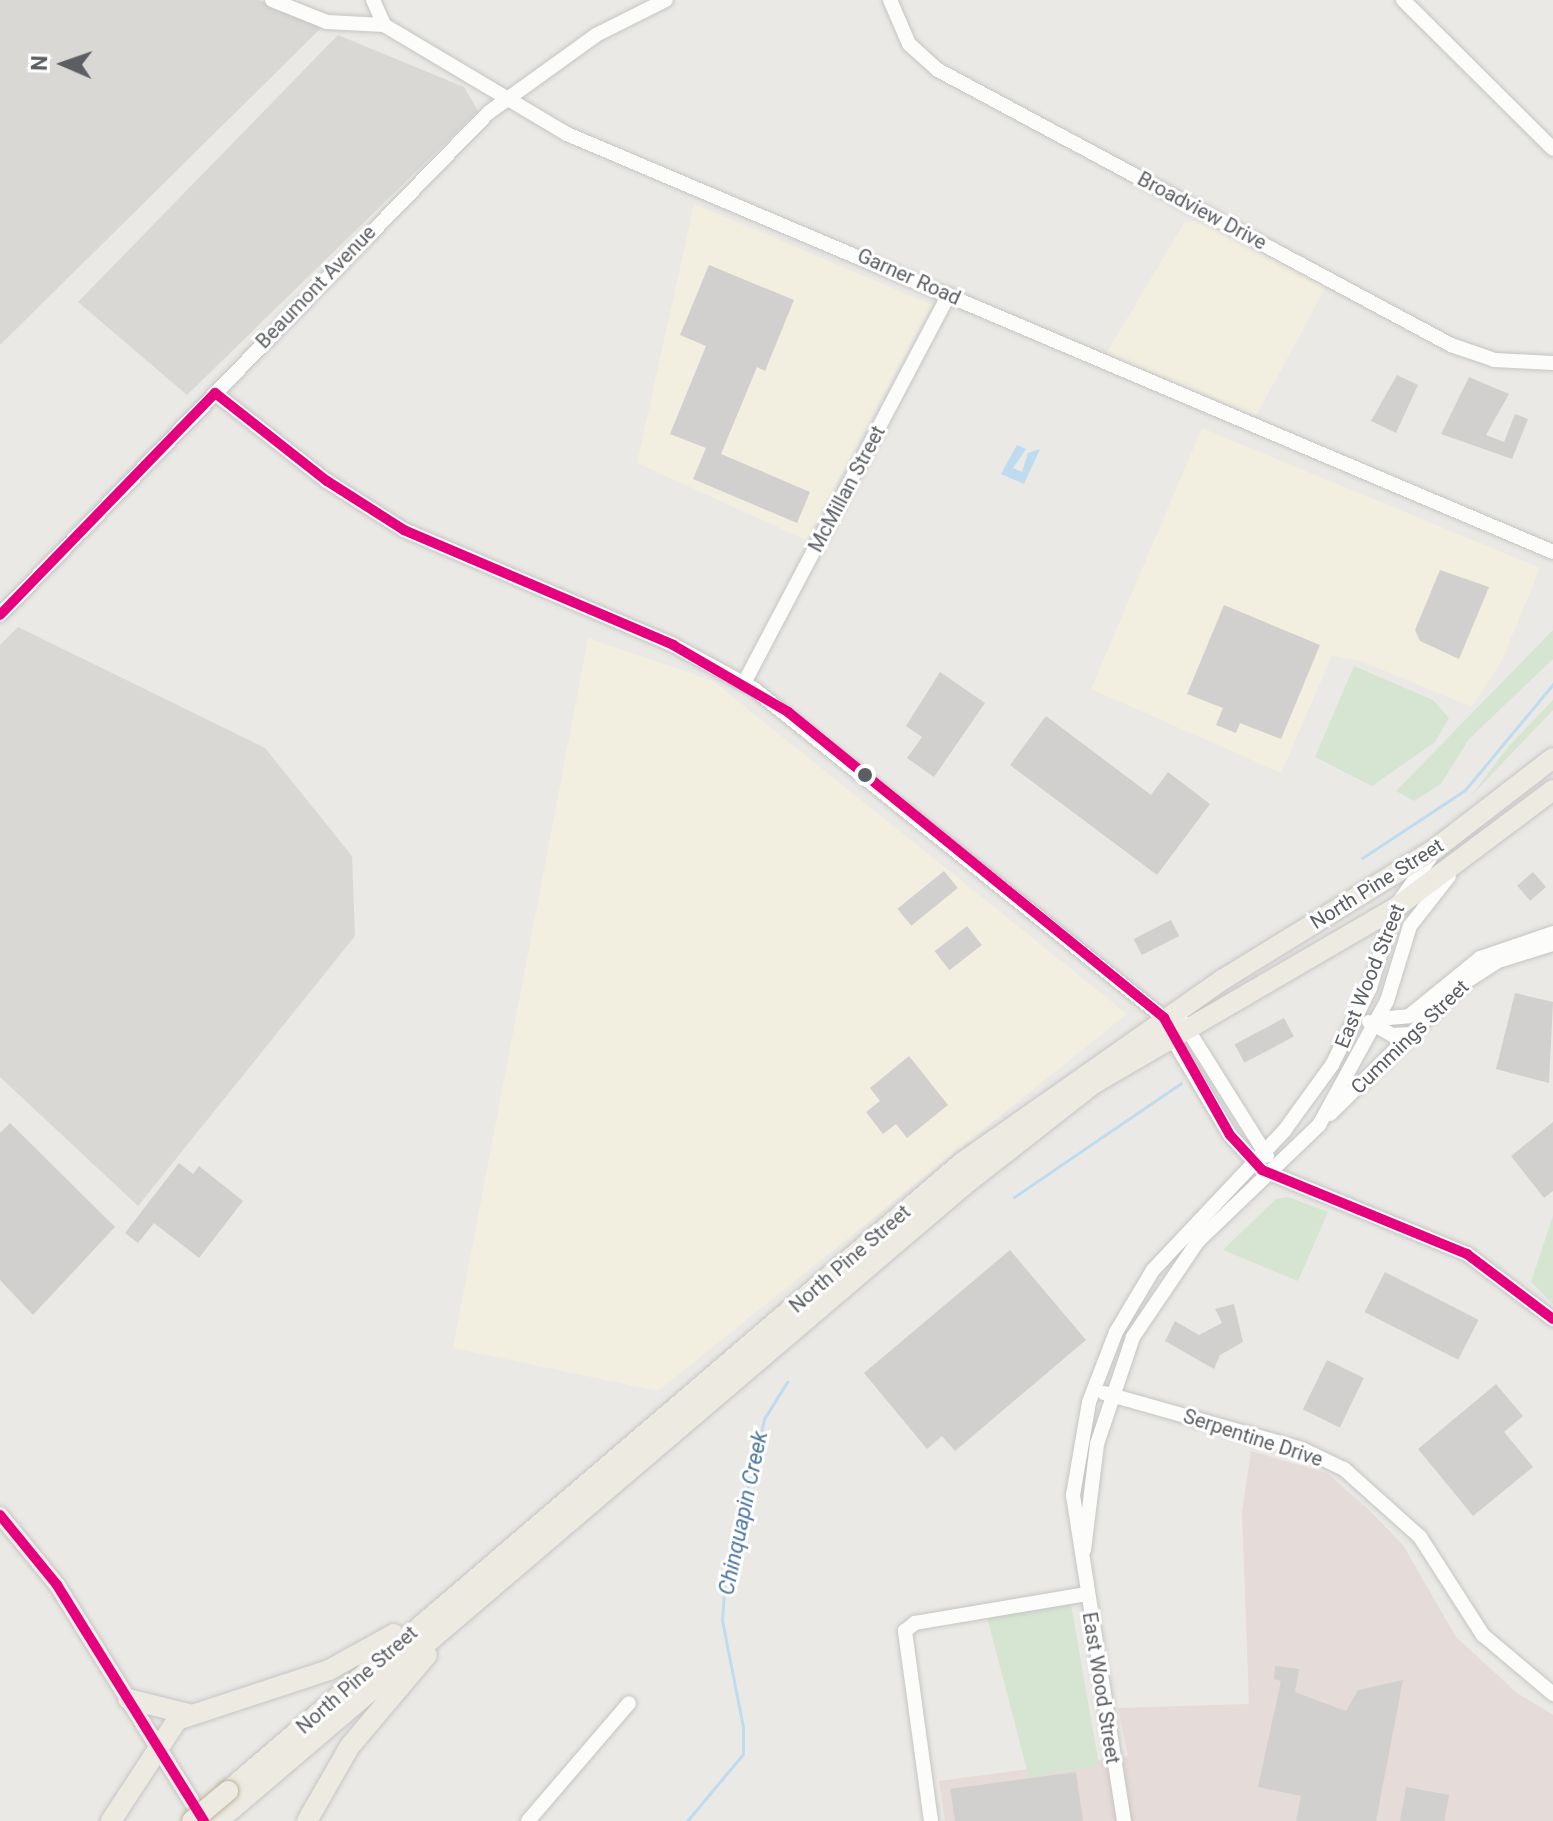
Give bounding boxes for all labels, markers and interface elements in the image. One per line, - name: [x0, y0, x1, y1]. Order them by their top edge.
- north arrow: [24, 24, 104, 104]
- text: N: [27, 55, 52, 71]
- street label: Broadview Drive: [1133, 167, 1271, 255]
- street label: Beaumont Avenue: [251, 220, 381, 354]
- street label: Garner Road: [854, 244, 964, 310]
- street label: McMillan Street: [804, 422, 890, 556]
- unlabelled marker: [857, 767, 873, 783]
- street label: North Pine Street: [1306, 833, 1448, 935]
- street label: East Wood Street: [1330, 900, 1410, 1052]
- street label: Cummings Street: [1346, 975, 1474, 1099]
- street label: North Pine Street: [785, 1200, 915, 1318]
- street label: Serpentine Drive: [1180, 1404, 1326, 1472]
- water label: Chinquapin Creek: [713, 1429, 773, 1597]
- street label: East Wood Street: [1077, 1610, 1125, 1766]
- street label: North Pine Street: [292, 1621, 422, 1739]

